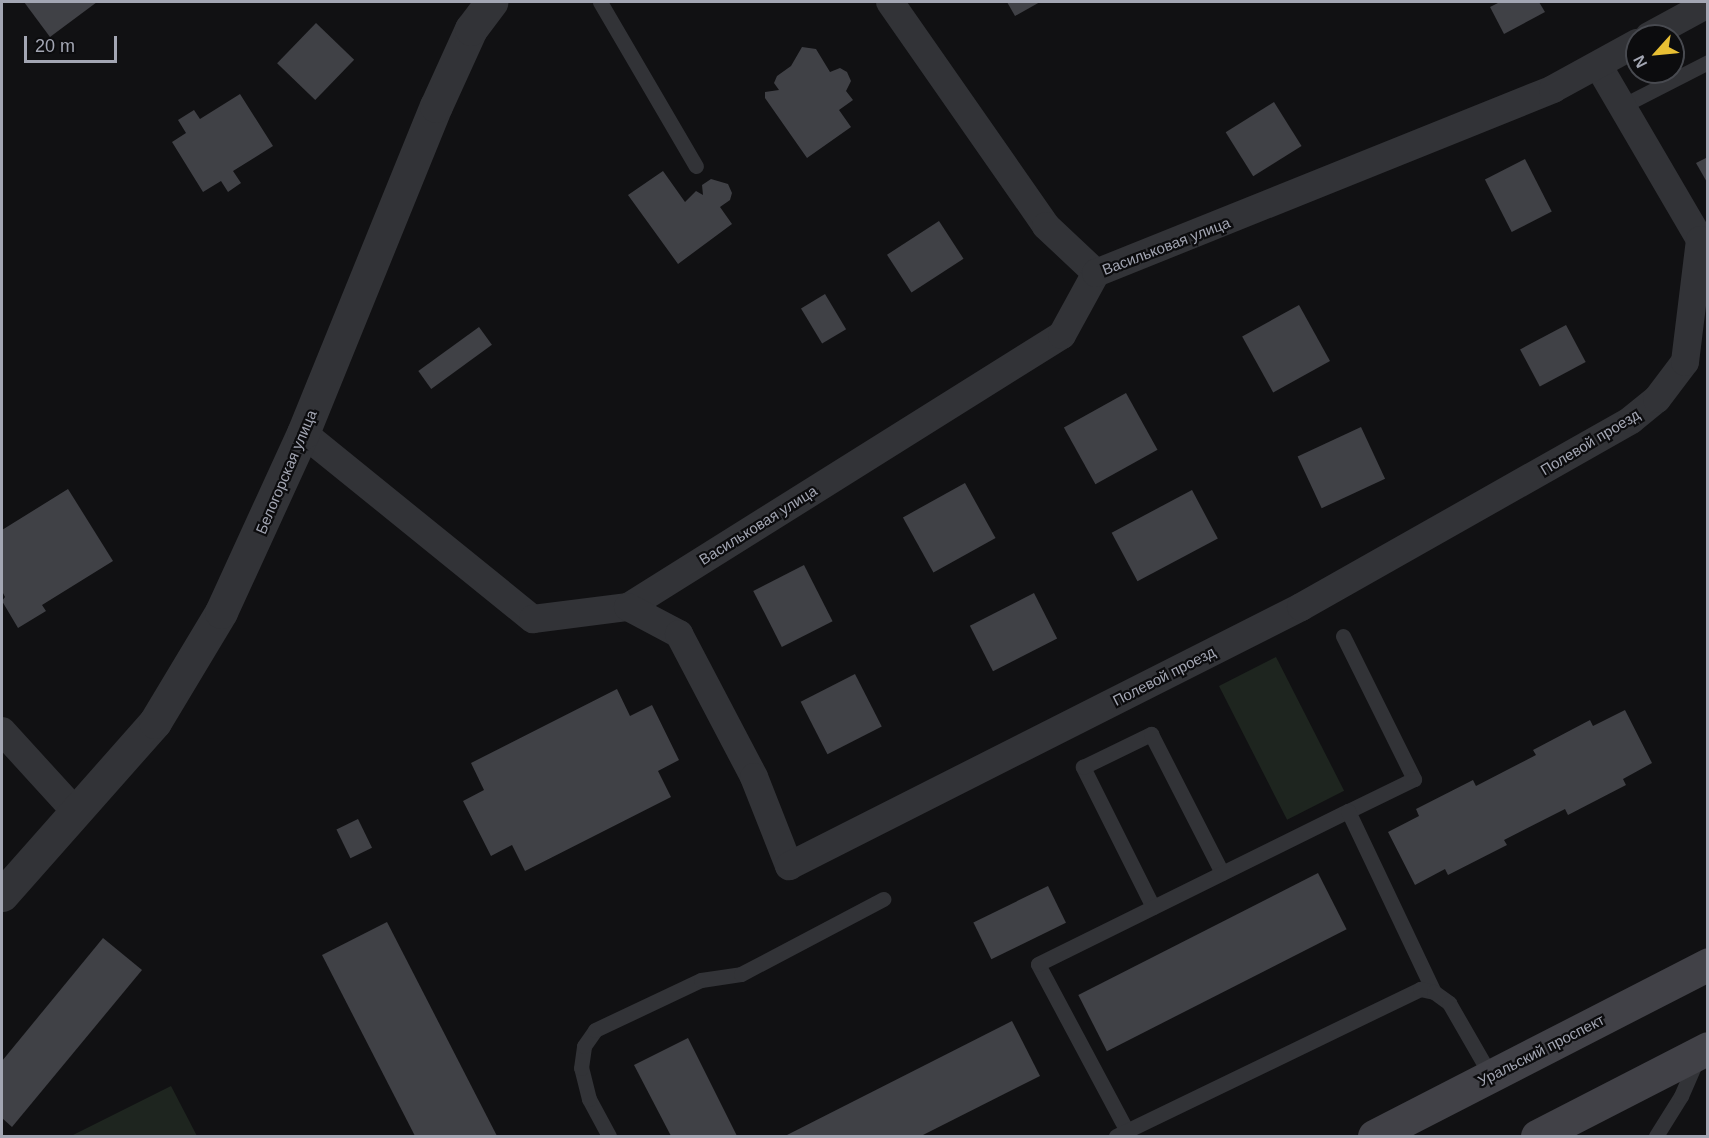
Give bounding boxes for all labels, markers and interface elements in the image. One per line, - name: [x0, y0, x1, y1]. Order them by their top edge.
- scale bar: [27, 24, 120, 62]
- north arrow: [1625, 24, 1685, 84]
- text: 20 m: [35, 36, 75, 56]
- text: N: [1630, 52, 1650, 71]
- street label: Васильковая улица: [1100, 213, 1232, 279]
- street label: Полевой проезд: [1537, 405, 1643, 479]
- street label: Белогорская улица: [252, 407, 320, 537]
- street label: Васильковая улица: [696, 481, 820, 569]
- street label: Полевой проезд: [1110, 642, 1218, 710]
- street label: Уральский проспект: [1475, 1010, 1607, 1090]

